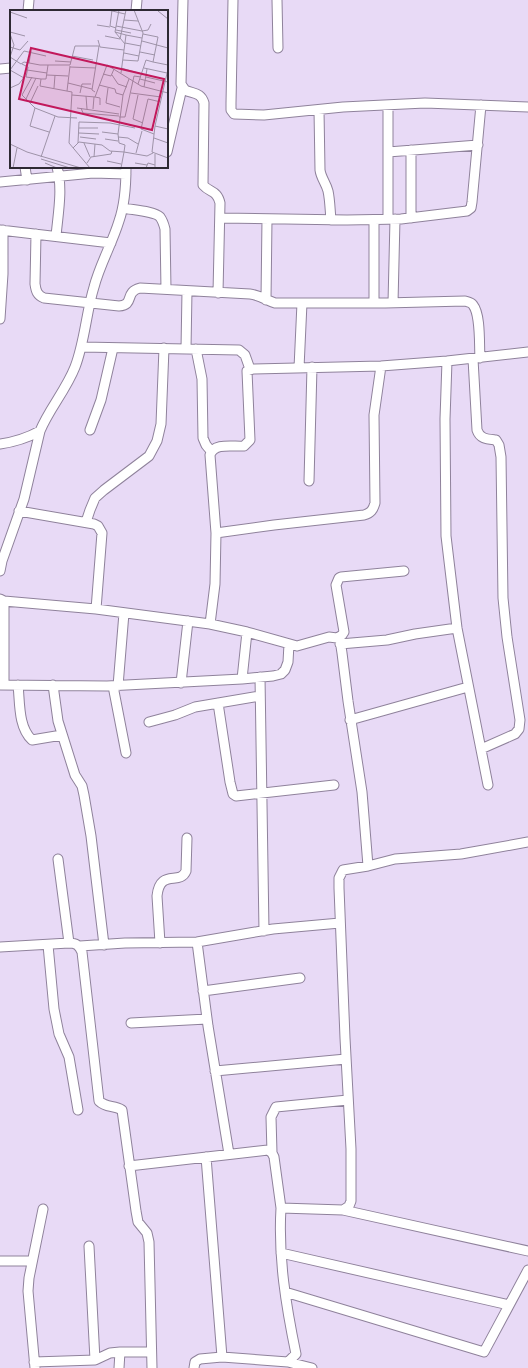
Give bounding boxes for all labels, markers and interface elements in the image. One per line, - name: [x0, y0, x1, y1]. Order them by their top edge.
- inset map: [10, 10, 168, 168]

